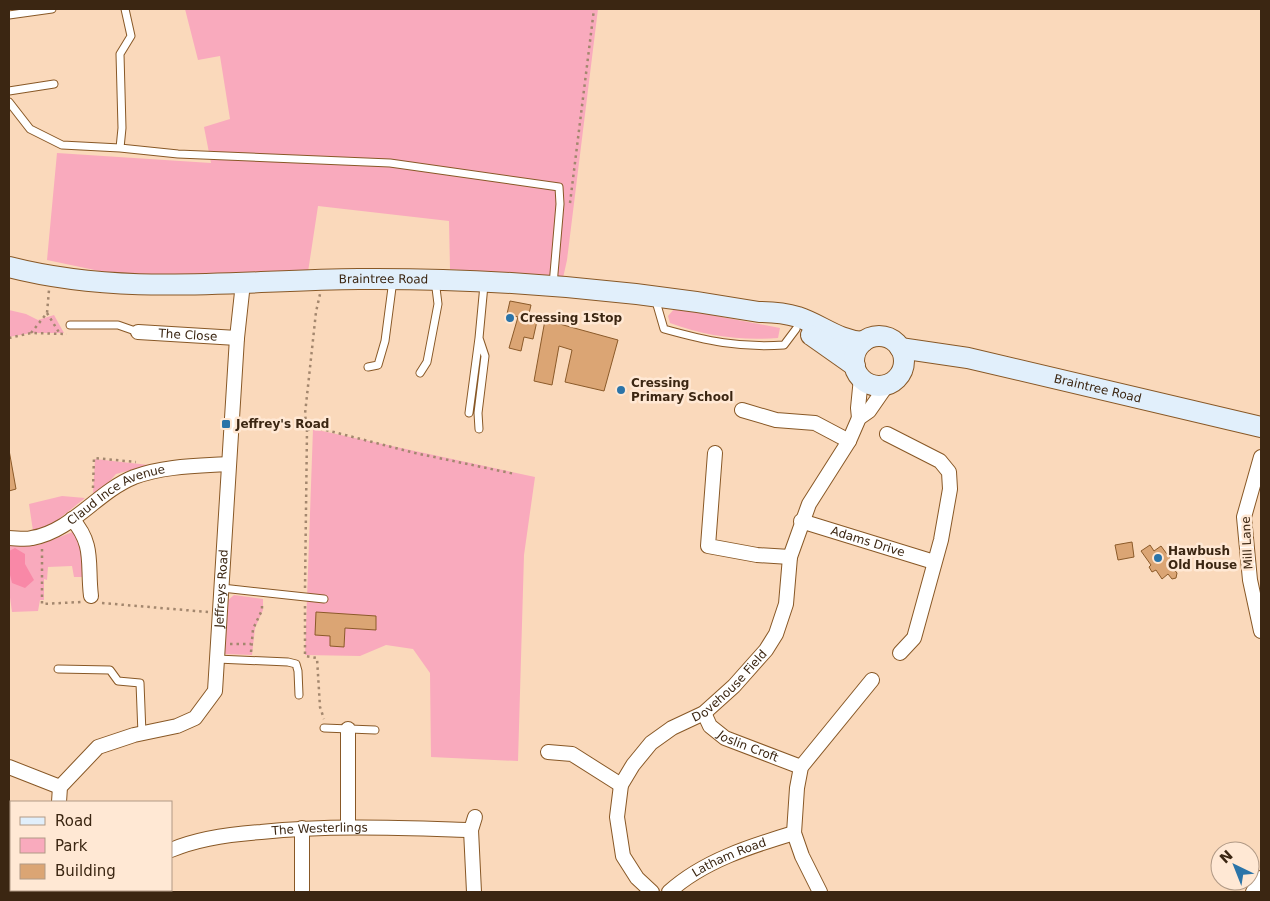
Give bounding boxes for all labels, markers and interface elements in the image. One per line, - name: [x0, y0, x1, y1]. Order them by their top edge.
- street label: Braintree Road: [339, 272, 428, 287]
- place label: Cressing 1Stop: [520, 311, 623, 325]
- marker: Cressing 1Stop: [504, 312, 516, 324]
- street label: The Close: [157, 326, 218, 344]
- street label: Braintree Road: [1052, 371, 1143, 406]
- place label: Cressing Primary School: [631, 376, 733, 404]
- marker: Cressing Primary School: [615, 384, 627, 396]
- place label: Jeffrey's Road: [235, 417, 329, 431]
- marker: Jeffrey's Road: [220, 418, 232, 430]
- street label: Claud Ince Avenue: [64, 462, 166, 528]
- street label: Mill Lane: [1239, 516, 1255, 570]
- street label: Adams Drive: [829, 524, 907, 560]
- place label: Hawbush Old House: [1168, 544, 1237, 572]
- street label: Jeffreys Road: [212, 549, 231, 629]
- marker: Hawbush Old House: [1152, 552, 1164, 564]
- street label: Dovehouse Field: [690, 647, 770, 725]
- street label: Joslin Croft: [714, 727, 781, 765]
- legend: [10, 801, 172, 891]
- text: Road: [55, 812, 93, 830]
- street label: The Westerlings: [270, 821, 368, 838]
- street label: Latham Road: [690, 835, 768, 880]
- text: Park: [55, 837, 88, 855]
- north arrow: [1210, 841, 1260, 891]
- text: N: [1216, 847, 1236, 866]
- text: Building: [55, 862, 116, 880]

